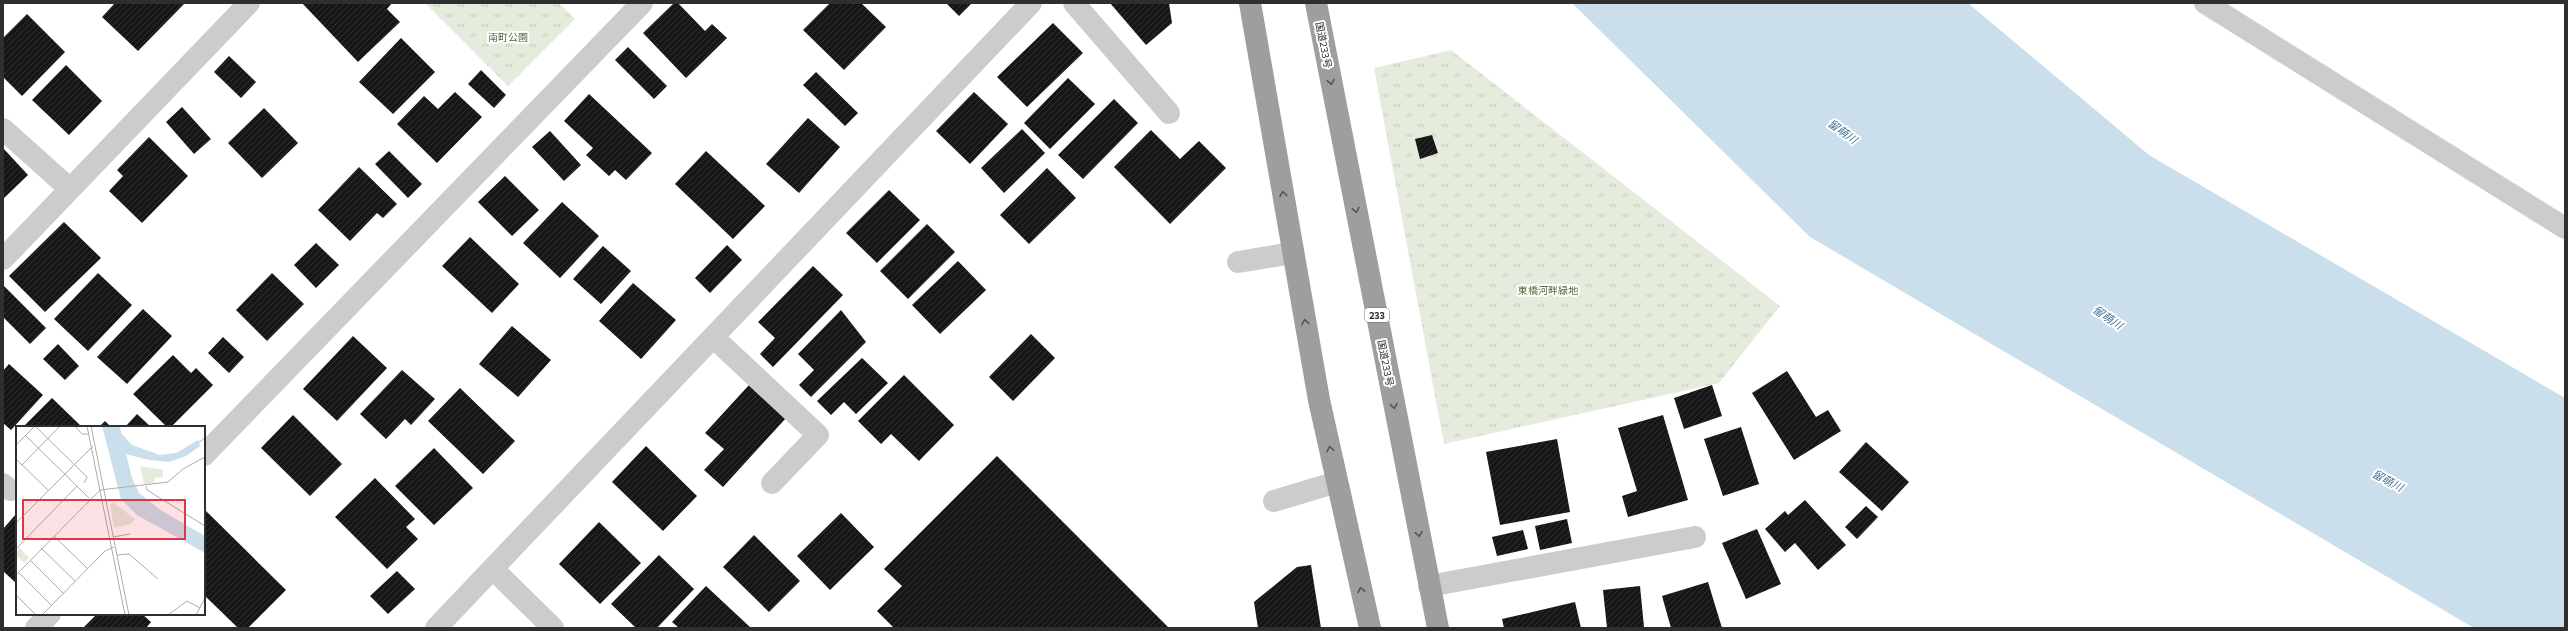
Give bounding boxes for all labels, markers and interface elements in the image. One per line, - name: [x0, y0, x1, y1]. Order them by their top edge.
- street label: 国道233号: [1314, 21, 1334, 69]
- park label: 南町公園: [488, 31, 528, 43]
- one-way arrow: [1327, 79, 1335, 86]
- water label: 留萌川: [1826, 116, 1861, 147]
- one-way arrow: [1279, 191, 1288, 197]
- one-way arrow: [1352, 207, 1360, 213]
- park label: 東橋河畔緑地: [1518, 284, 1579, 296]
- water label: 留萌川: [2091, 302, 2126, 332]
- road number: 233: [1365, 308, 1389, 322]
- one-way arrow: [1302, 319, 1310, 325]
- street label: 国道233号: [1376, 339, 1396, 387]
- one-way arrow: [1390, 403, 1398, 410]
- inset map: [16, 426, 205, 615]
- one-way arrow: [1327, 446, 1335, 452]
- water label: 留萌川: [2370, 467, 2407, 494]
- one-way arrow: [1415, 531, 1423, 537]
- one-way arrow: [1358, 587, 1366, 593]

